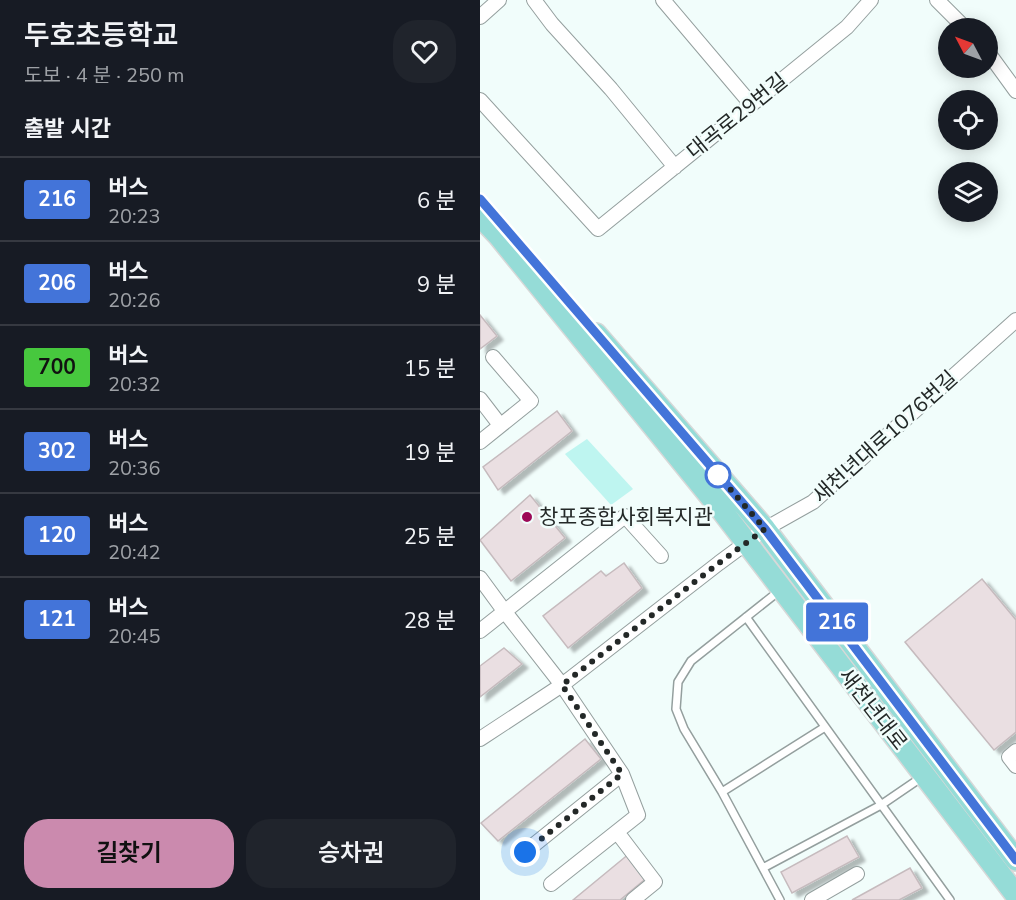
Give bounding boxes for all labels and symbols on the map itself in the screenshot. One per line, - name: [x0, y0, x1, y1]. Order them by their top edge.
- north arrow: [938, 18, 998, 78]
- street label: 대곡로29번길: [681, 67, 793, 165]
- street label: 새천년대로1076번길: [807, 364, 963, 510]
- unlabelled marker: [705, 462, 731, 488]
- place label: 창포종합사회복지관: [539, 503, 713, 531]
- marker: 창포종합사회복지관: [520, 510, 534, 524]
- line badge: 216: [802, 602, 872, 642]
- street label: 새천년대로: [832, 662, 914, 756]
- your location: [510, 837, 540, 867]

